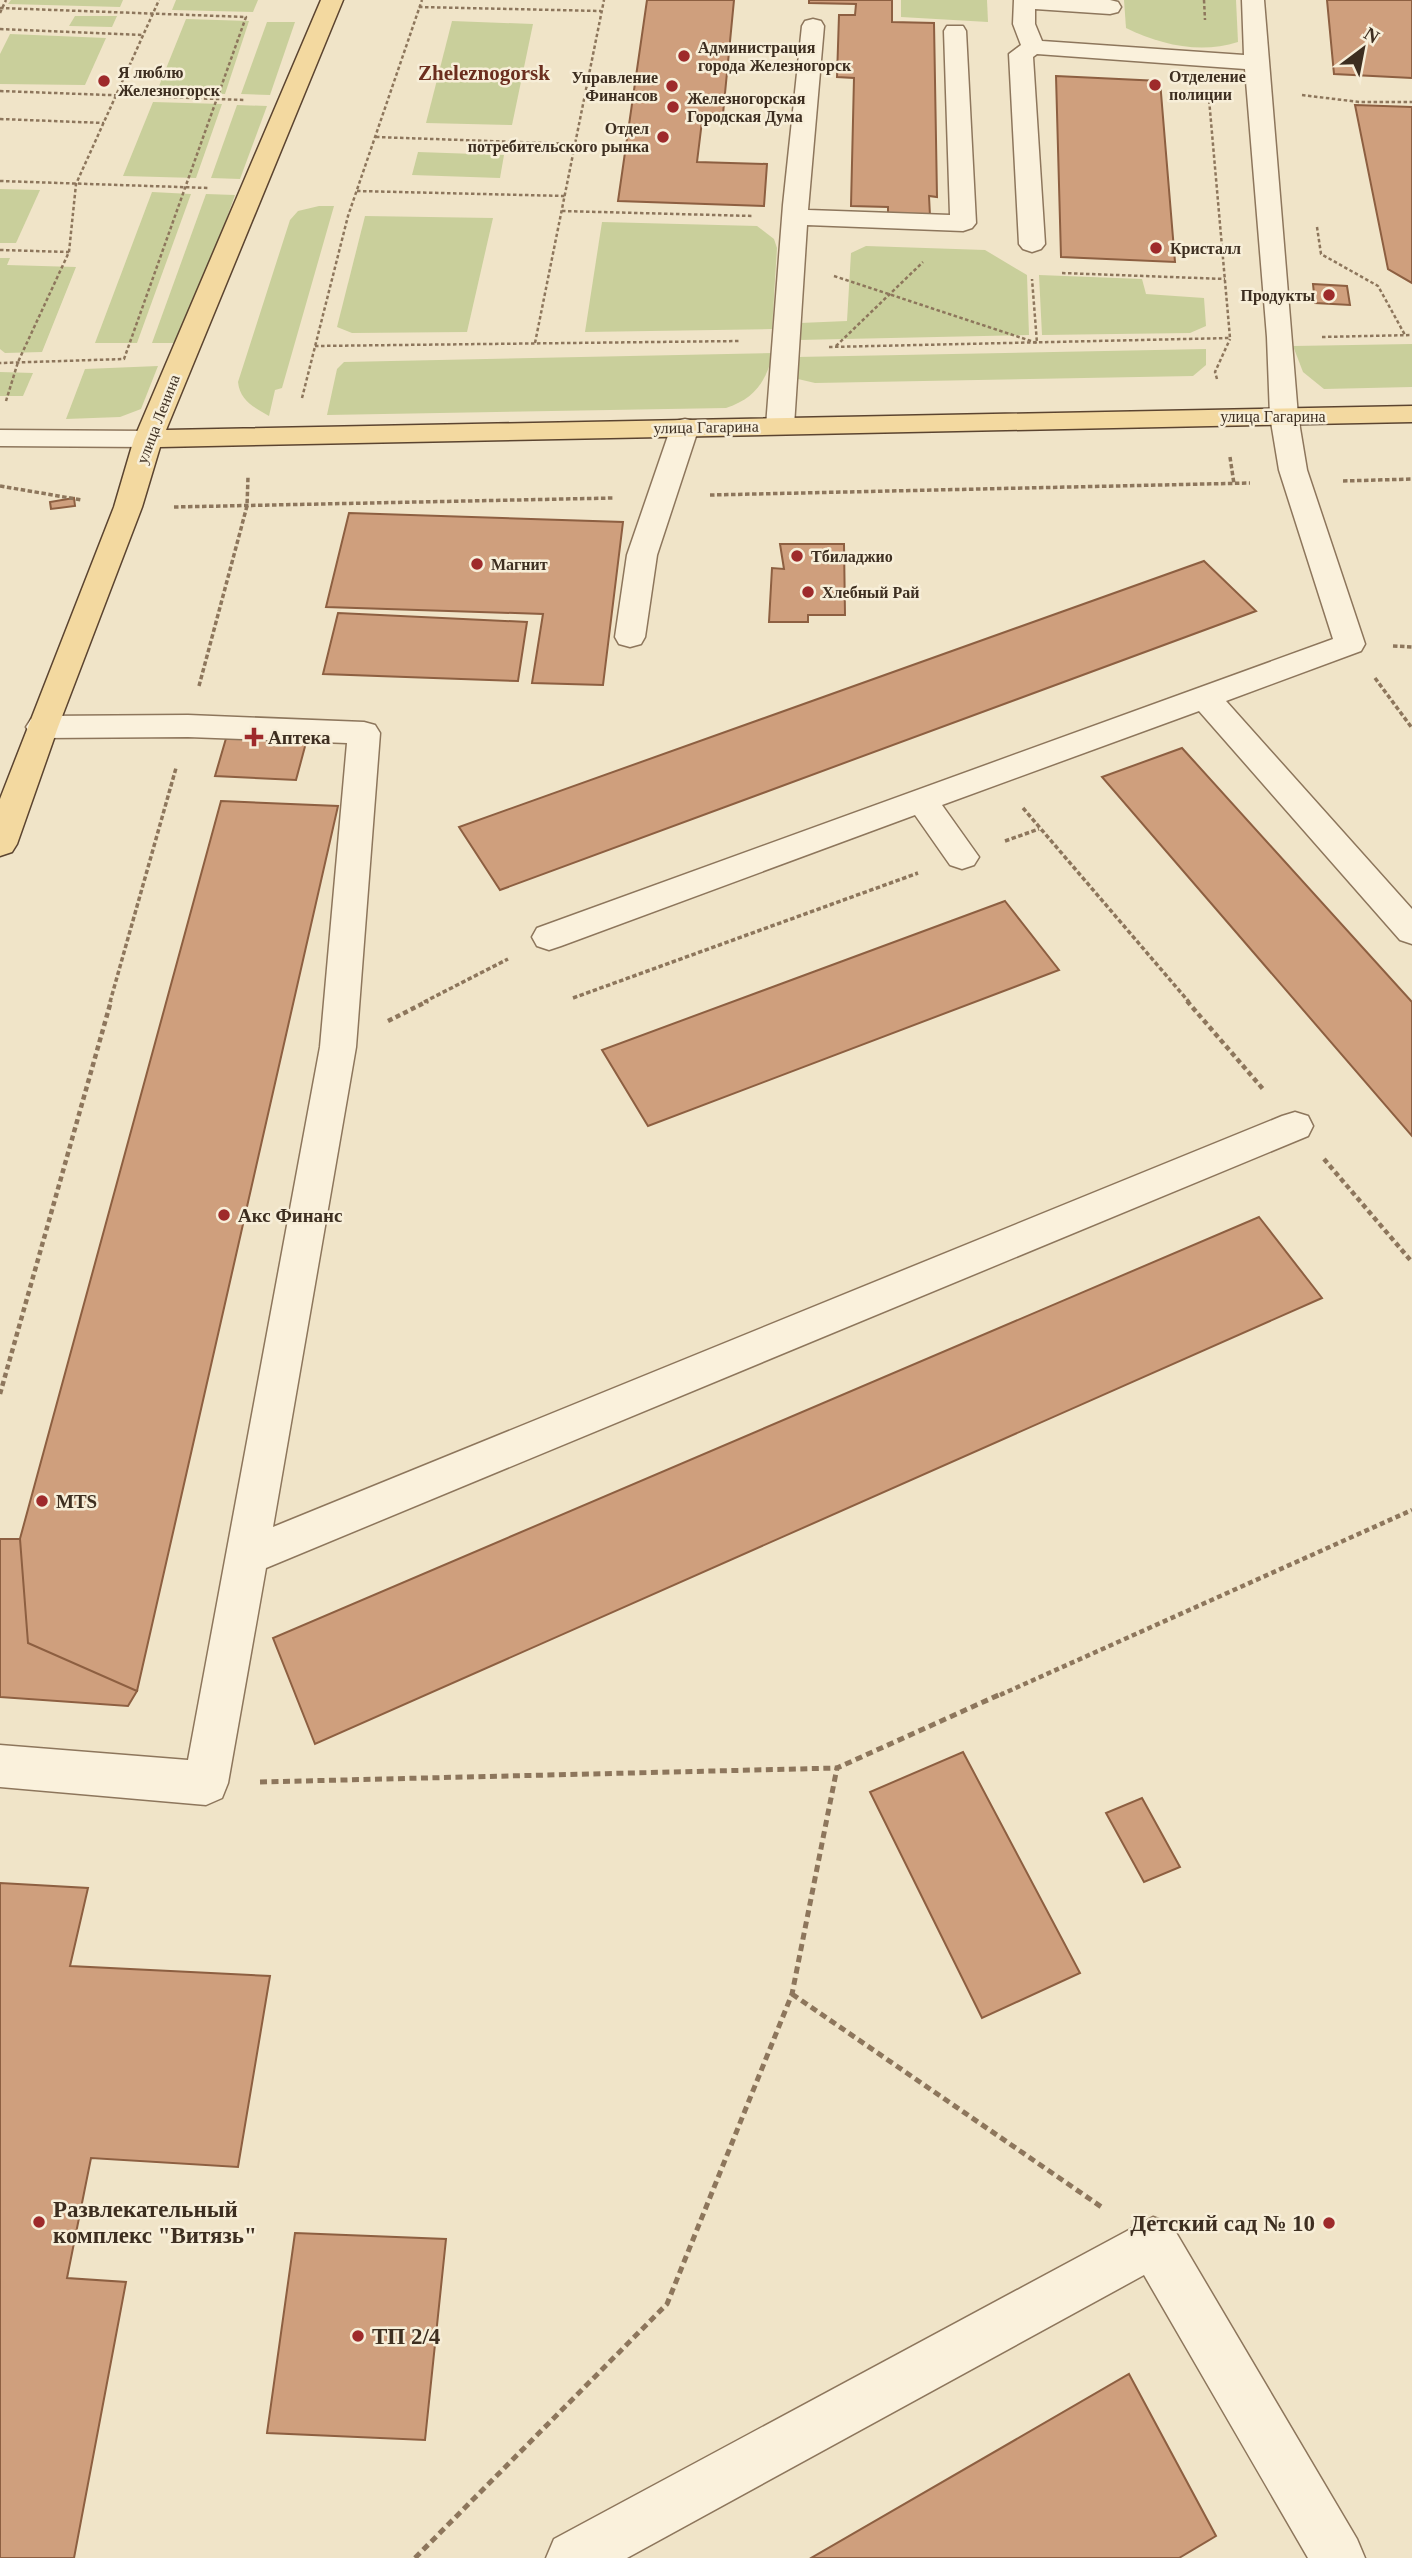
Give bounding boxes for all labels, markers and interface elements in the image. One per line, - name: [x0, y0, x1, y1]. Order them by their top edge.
- north arrow: [1328, 14, 1398, 84]
- text: N: [1360, 22, 1383, 48]
- place label: Администрация города Железногорск: [698, 39, 852, 75]
- marker: Администрация города Железногорск: [676, 48, 692, 64]
- district label: Zheleznogorsk: [418, 61, 550, 85]
- place label: Я люблю Железногорск: [118, 64, 221, 100]
- place label: Отделение полиции: [1169, 68, 1246, 103]
- place label: Управление Финансов: [571, 69, 658, 104]
- marker: Я люблю Железногорск: [96, 73, 112, 89]
- marker: Отделение полиции: [1147, 77, 1163, 93]
- marker: Управление Финансов: [664, 78, 680, 94]
- place label: Железногорская Городская Дума: [687, 90, 806, 126]
- marker: Железногорская Городская Дума: [665, 99, 681, 115]
- place label: Отдел потребительского рынка: [468, 120, 649, 156]
- marker: Отдел потребительского рынка: [655, 129, 671, 145]
- marker: Кристалл: [1148, 240, 1164, 256]
- place label: Кристалл: [1170, 240, 1241, 258]
- place label: Продукты: [1240, 287, 1316, 305]
- marker: Продукты: [1321, 287, 1337, 303]
- street label: улица Ленина: [133, 372, 184, 466]
- street label: улица Гагарина: [1220, 408, 1326, 426]
- street label: улица Гагарина: [653, 418, 759, 437]
- marker: Тбиладжио: [789, 548, 805, 564]
- place label: Тбиладжио: [811, 548, 893, 565]
- marker: Магнит: [469, 556, 485, 572]
- place label: Магнит: [491, 556, 548, 573]
- marker: Хлебный Рай: [800, 584, 816, 600]
- place label: Хлебный Рай: [822, 584, 920, 601]
- place label: Аптека: [268, 727, 331, 748]
- marker: Аптека: [246, 729, 262, 745]
- place label: Акс Финанс: [238, 1205, 342, 1226]
- marker: Акс Финанс: [216, 1207, 232, 1223]
- place label: MTS: [56, 1491, 97, 1512]
- marker: MTS: [34, 1493, 50, 1509]
- place label: Развлекательный комплекс "Витязь": [53, 2197, 257, 2248]
- place label: Детский сад № 10: [1130, 2211, 1315, 2236]
- marker: Развлекательный комплекс "Витязь": [31, 2214, 47, 2230]
- marker: Детский сад № 10: [1321, 2215, 1337, 2231]
- place label: ТП 2/4: [372, 2324, 441, 2349]
- marker: ТП 2/4: [350, 2328, 366, 2344]

